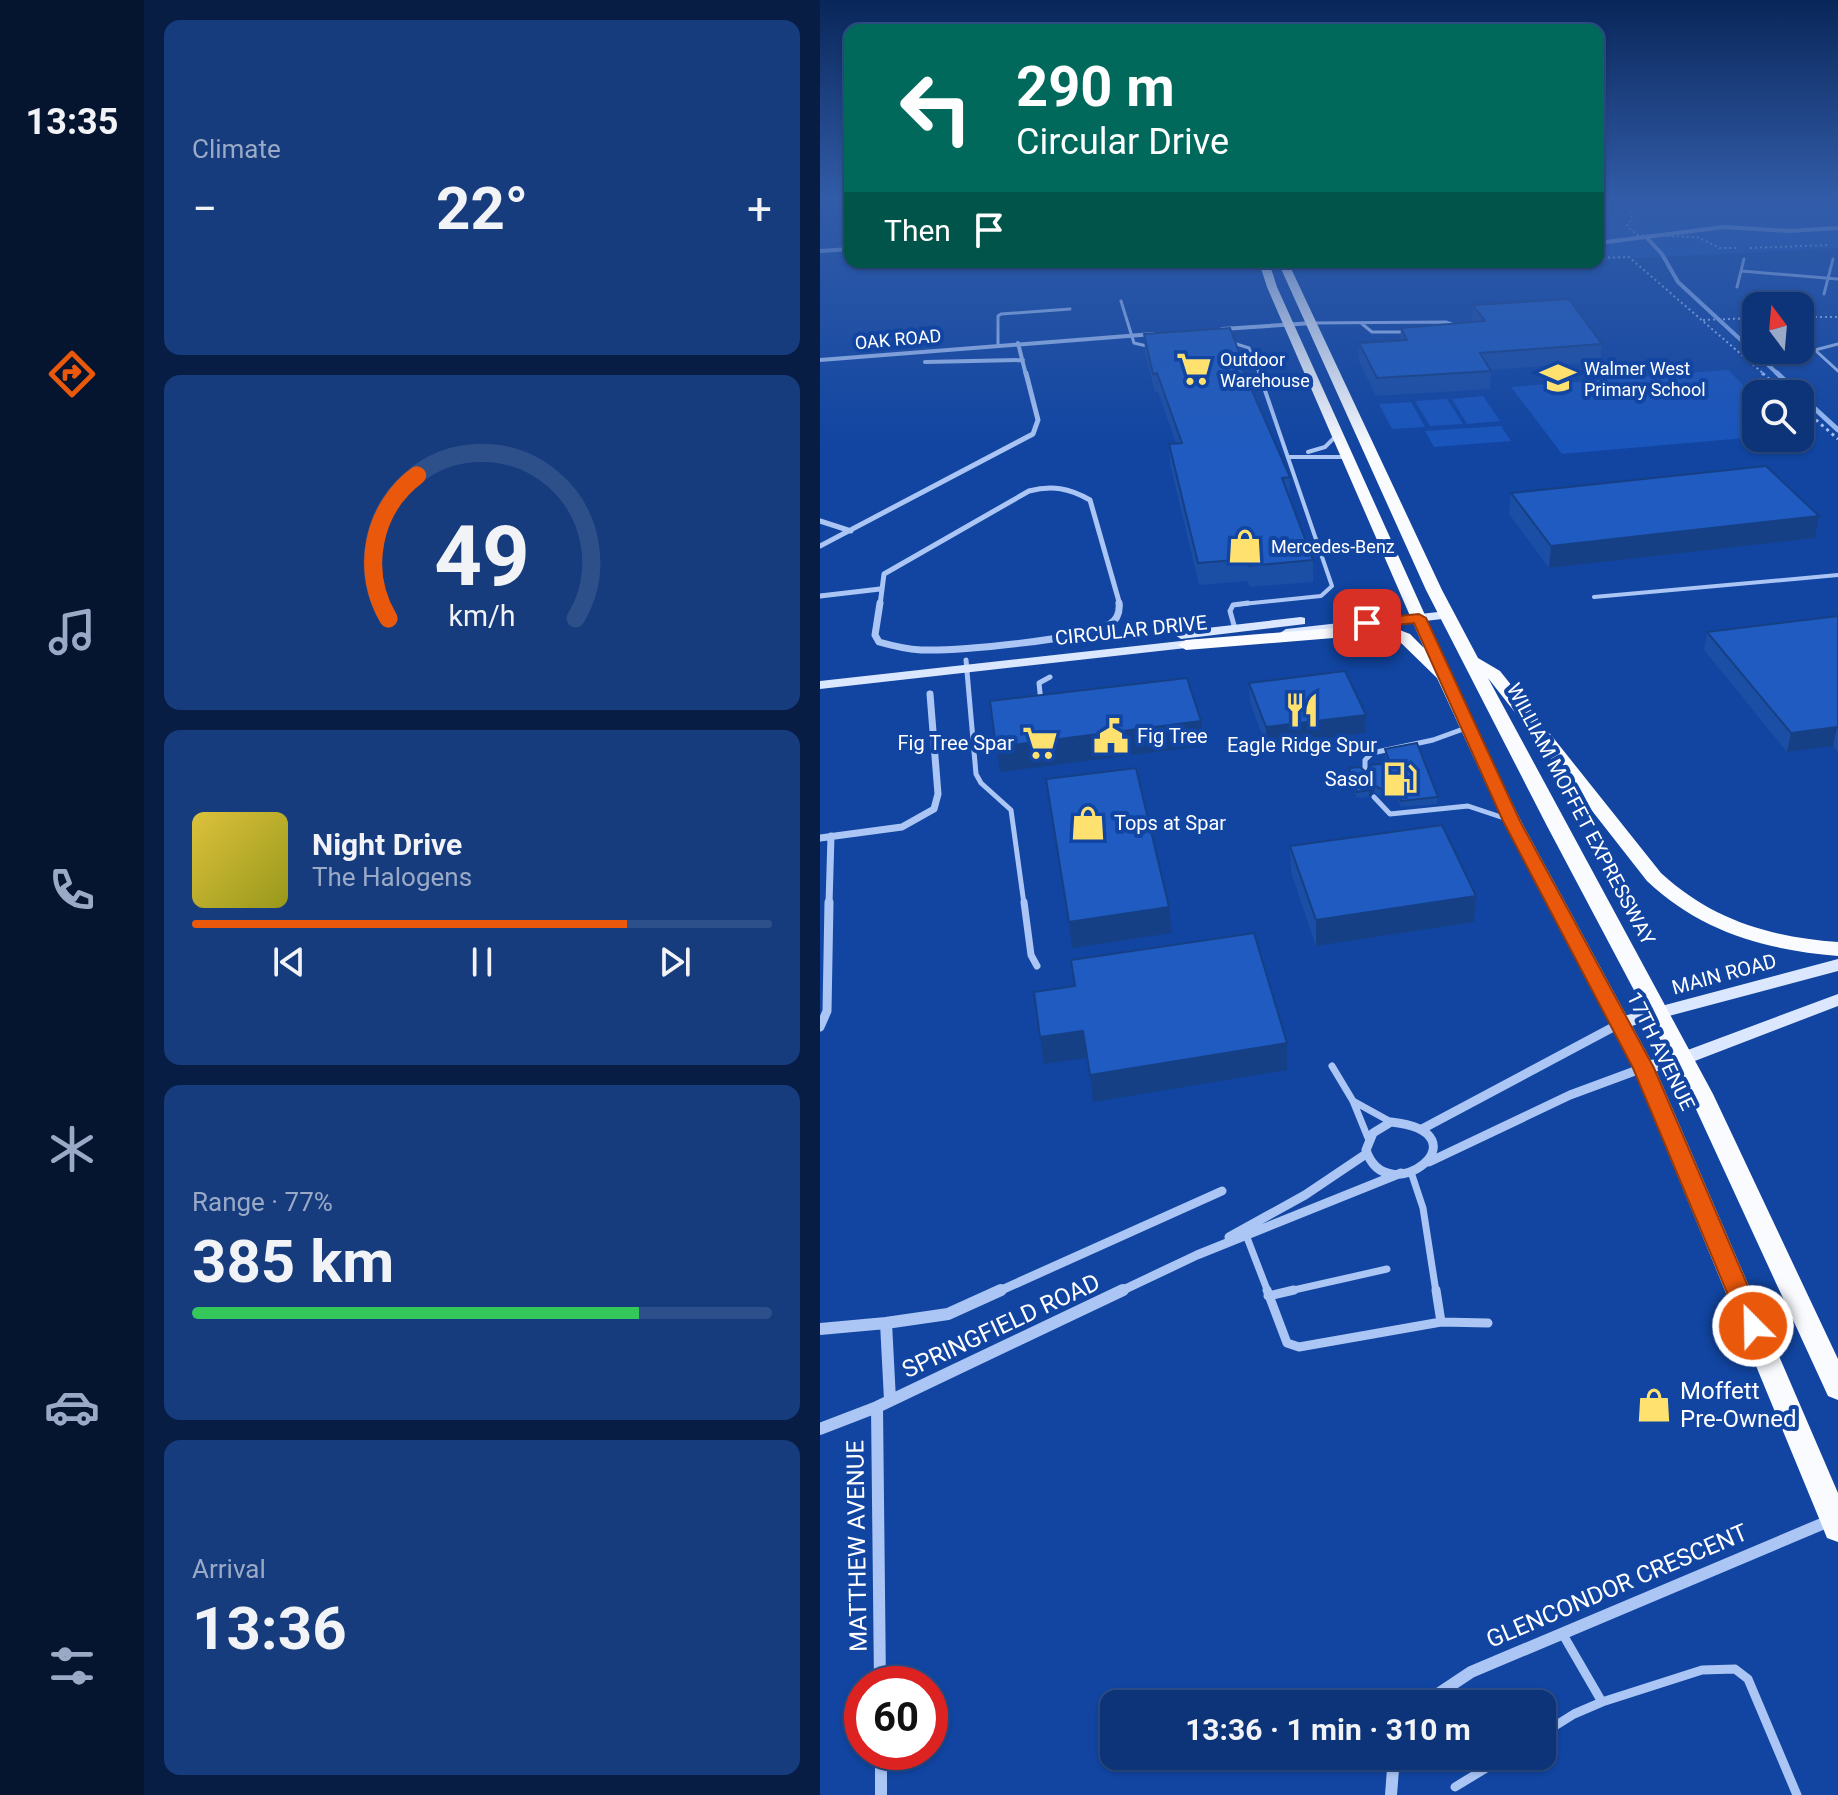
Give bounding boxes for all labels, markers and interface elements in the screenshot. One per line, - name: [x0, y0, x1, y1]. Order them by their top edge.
- text: 290 m: [1016, 54, 1175, 120]
- icon: left: [884, 56, 988, 160]
- text: 13:35: [26, 101, 118, 143]
- text: Circular Drive: [1016, 121, 1229, 163]
- text: Climate: [192, 134, 281, 164]
- text: 22°: [436, 173, 528, 244]
- text: −: [192, 183, 217, 235]
- text: +: [747, 183, 772, 235]
- icon: arrive: [967, 208, 1011, 252]
- text: Then: [884, 213, 951, 248]
- north arrow: [1742, 292, 1814, 364]
- map controls: [1742, 292, 1814, 452]
- street label: OAK ROAD: [854, 325, 942, 353]
- icon: directions: [44, 346, 100, 402]
- place label: Outdoor Warehouse: [1220, 349, 1310, 391]
- supermarket icon: Outdoor Warehouse: [1175, 350, 1213, 388]
- place label: Walmer West Primary School: [1584, 358, 1706, 400]
- school or university icon: Walmer West Primary School: [1539, 359, 1577, 397]
- button: search: [1742, 380, 1814, 452]
- text: 49: [434, 507, 530, 604]
- shop icon: Mercedes-Benz: [1226, 527, 1264, 565]
- place label: Mercedes-Benz: [1271, 536, 1395, 557]
- pin: [1333, 589, 1401, 657]
- text: km/h: [448, 599, 516, 633]
- icon: arrive: [1345, 601, 1389, 645]
- icon: music: [44, 604, 100, 660]
- street label: CIRCULAR DRIVE: [1054, 610, 1208, 650]
- street label: WILLIAM MOFFET EXPRESSWAY: [1502, 679, 1660, 949]
- restaurant icon: Eagle Ridge Spur: [1283, 691, 1321, 729]
- public building icon: Fig Tree: [1092, 717, 1130, 755]
- supermarket icon: Fig Tree Spar: [1021, 724, 1059, 762]
- place label: Fig Tree: [1137, 724, 1208, 748]
- place label: Fig Tree Spar: [898, 731, 1014, 755]
- place label: Eagle Ridge Spur: [1227, 733, 1377, 757]
- fuel station icon: Sasol: [1381, 760, 1419, 798]
- place label: Sasol: [1325, 767, 1374, 791]
- shop icon: Tops at Spar: [1069, 804, 1107, 842]
- place label: Tops at Spar: [1114, 811, 1226, 835]
- text: Night Drive: [312, 827, 462, 862]
- icon: phone: [44, 862, 100, 918]
- text: The Halogens: [312, 862, 472, 892]
- icon: previous: [267, 940, 311, 984]
- icon: pause: [460, 940, 504, 984]
- icon: next: [653, 940, 697, 984]
- street label: MAIN ROAD: [1669, 949, 1779, 999]
- street label: 17TH AVENUE: [1622, 988, 1700, 1114]
- icon: climate: [44, 1121, 100, 1177]
- text: Range · 77%: [192, 1187, 333, 1217]
- text: 385 km: [192, 1226, 394, 1297]
- street label: SPRINGFIELD ROAD: [898, 1268, 1104, 1384]
- position arrow: [1711, 1284, 1795, 1368]
- place label: Moffett Pre-Owned: [1680, 1377, 1796, 1433]
- icon: car: [44, 1379, 100, 1435]
- shop icon: Moffett Pre-Owned: [1635, 1386, 1673, 1424]
- street label: MATTHEW AVENUE: [841, 1440, 873, 1652]
- street label: GLENCONDOR CRESCENT: [1482, 1518, 1752, 1654]
- text: Arrival: [192, 1554, 266, 1584]
- text: 13:36: [192, 1593, 347, 1664]
- icon: filters: [44, 1638, 100, 1694]
- speed limit sign: 60: [844, 1666, 948, 1770]
- text: 13:36 · 1 min · 310 m: [1185, 1712, 1471, 1747]

